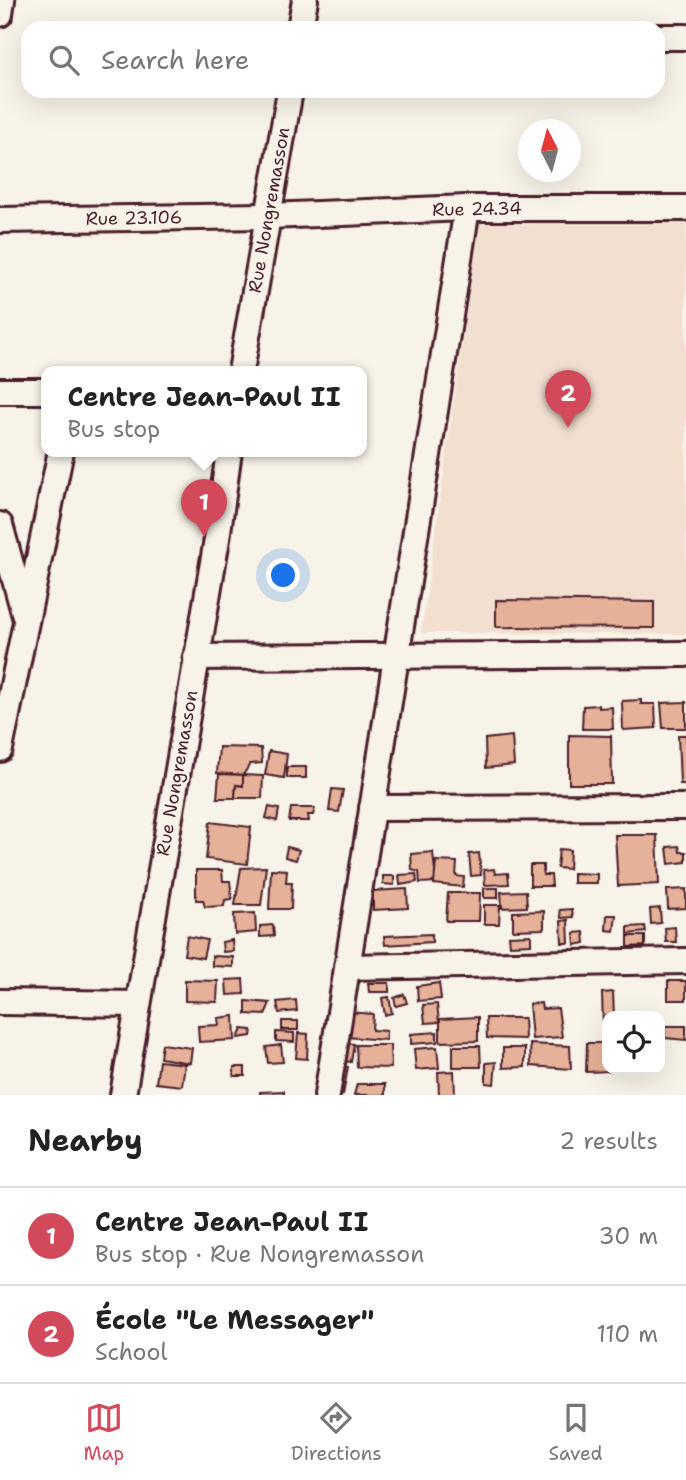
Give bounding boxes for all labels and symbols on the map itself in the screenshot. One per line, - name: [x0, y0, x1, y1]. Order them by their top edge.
- north arrow: [518, 119, 581, 182]
- street label: Rue Nongremasson: [243, 125, 295, 295]
- street label: Rue 24.34: [432, 196, 522, 222]
- street label: Rue 23.106: [85, 205, 183, 231]
- pin: 2: [545, 370, 591, 428]
- pin: 1: [181, 479, 227, 537]
- your location: [266, 558, 300, 592]
- street label: Rue Nongremasson: [151, 688, 203, 858]

